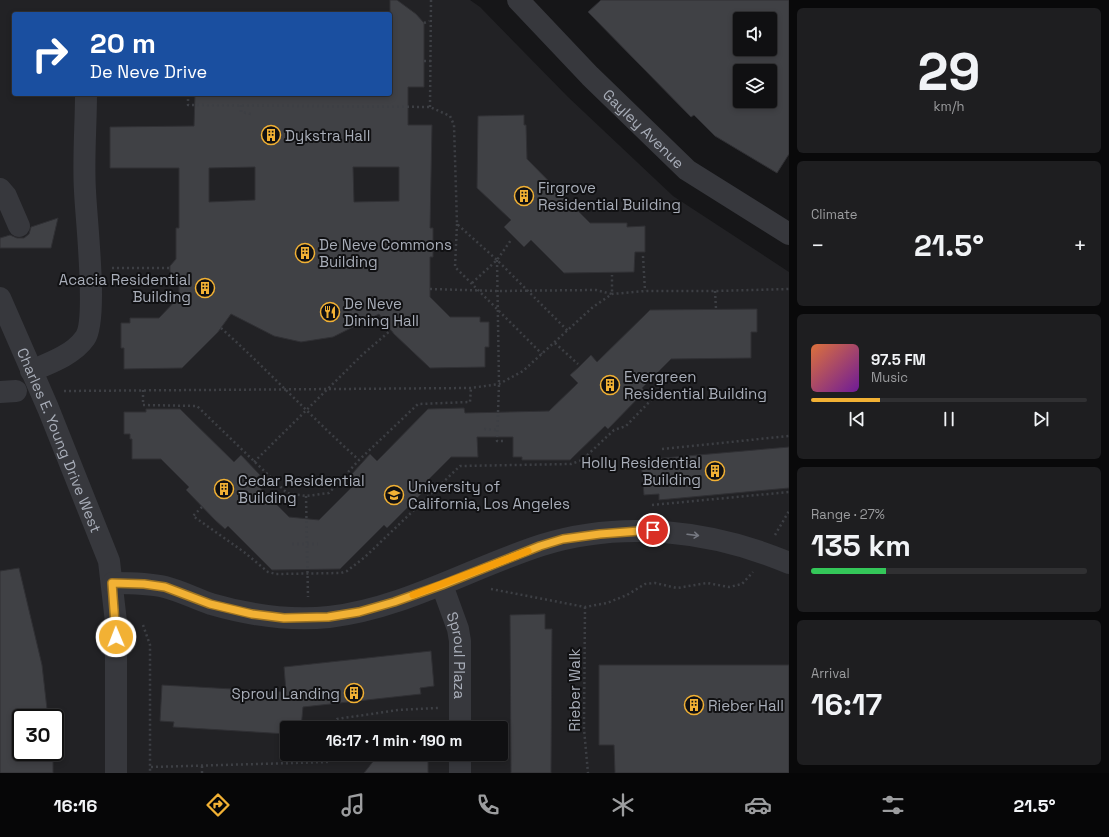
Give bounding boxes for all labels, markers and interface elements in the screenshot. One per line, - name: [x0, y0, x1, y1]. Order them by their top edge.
- map controls: [733, 12, 777, 108]
- button: sound: [733, 12, 777, 56]
- text: 20 m: [90, 25, 156, 61]
- icon: right: [24, 28, 76, 80]
- text: 29: [918, 39, 980, 105]
- text: De Neve Drive: [90, 60, 207, 83]
- button: layers: [733, 64, 777, 108]
- street label: Gayley Avenue: [599, 85, 689, 172]
- text: km/h: [934, 98, 964, 115]
- building icon: Dykstra Hall: [260, 124, 282, 146]
- place label: Dykstra Hall: [285, 126, 370, 145]
- place label: Firgrove Residential Building: [538, 178, 681, 214]
- building icon: Firgrove Residential Building: [513, 185, 535, 207]
- text: Climate: [811, 206, 857, 223]
- text: 21.5°: [914, 226, 984, 265]
- text: −: [811, 231, 825, 259]
- text: +: [1073, 231, 1087, 259]
- place label: De Neve Commons Building: [319, 235, 452, 271]
- building icon: De Neve Commons Building: [294, 242, 316, 264]
- place label: Acacia Residential Building: [59, 270, 191, 306]
- building icon: Acacia Residential Building: [194, 277, 216, 299]
- place label: De Neve Dining Hall: [344, 294, 419, 330]
- restaurant icon: De Neve Dining Hall: [319, 301, 341, 323]
- street label: Charles E. Young Drive West: [13, 345, 106, 535]
- text: 97.5 FM: [871, 350, 926, 369]
- place label: Evergreen Residential Building: [624, 367, 767, 403]
- text: Music: [871, 369, 908, 386]
- building icon: Evergreen Residential Building: [599, 374, 621, 396]
- icon: previous: [846, 408, 868, 430]
- icon: pause: [938, 408, 960, 430]
- icon: next: [1030, 408, 1052, 430]
- place label: Holly Residential Building: [581, 453, 701, 489]
- building icon: Holly Residential Building: [704, 460, 726, 482]
- place label: Cedar Residential Building: [238, 471, 365, 507]
- place label: University of California, Los Angeles: [408, 477, 570, 513]
- building icon: Cedar Residential Building: [213, 478, 235, 500]
- school or university icon: University of California, Los Angeles: [383, 484, 405, 506]
- text: Range · 27%: [811, 506, 885, 523]
- pin: [636, 513, 670, 547]
- icon: arrive: [642, 519, 664, 541]
- text: 135 km: [811, 526, 911, 565]
- one-way arrow: [686, 531, 699, 539]
- street label: Sproul Plaza: [443, 609, 470, 699]
- position arrow: [95, 616, 137, 658]
- street label: Rieber Walk: [565, 648, 584, 732]
- text: Arrival: [811, 665, 850, 682]
- building icon: Sproul Landing: [343, 682, 365, 704]
- place label: Sproul Landing: [232, 684, 340, 703]
- text: 16:17: [811, 685, 882, 724]
- building icon: Rieber Hall: [683, 694, 705, 716]
- place label: Rieber Hall: [708, 696, 784, 715]
- speed limit sign: 30: [12, 709, 64, 761]
- text: 16:17 · 1 min · 190 m: [326, 731, 462, 750]
- icon: directions: [204, 791, 232, 819]
- icon: music: [339, 791, 367, 819]
- icon: phone: [474, 791, 502, 819]
- icon: climate: [609, 791, 637, 819]
- icon: car: [744, 791, 772, 819]
- icon: filters: [879, 791, 907, 819]
- text: 16:16: [53, 794, 97, 817]
- text: 21.5°: [1013, 794, 1056, 817]

